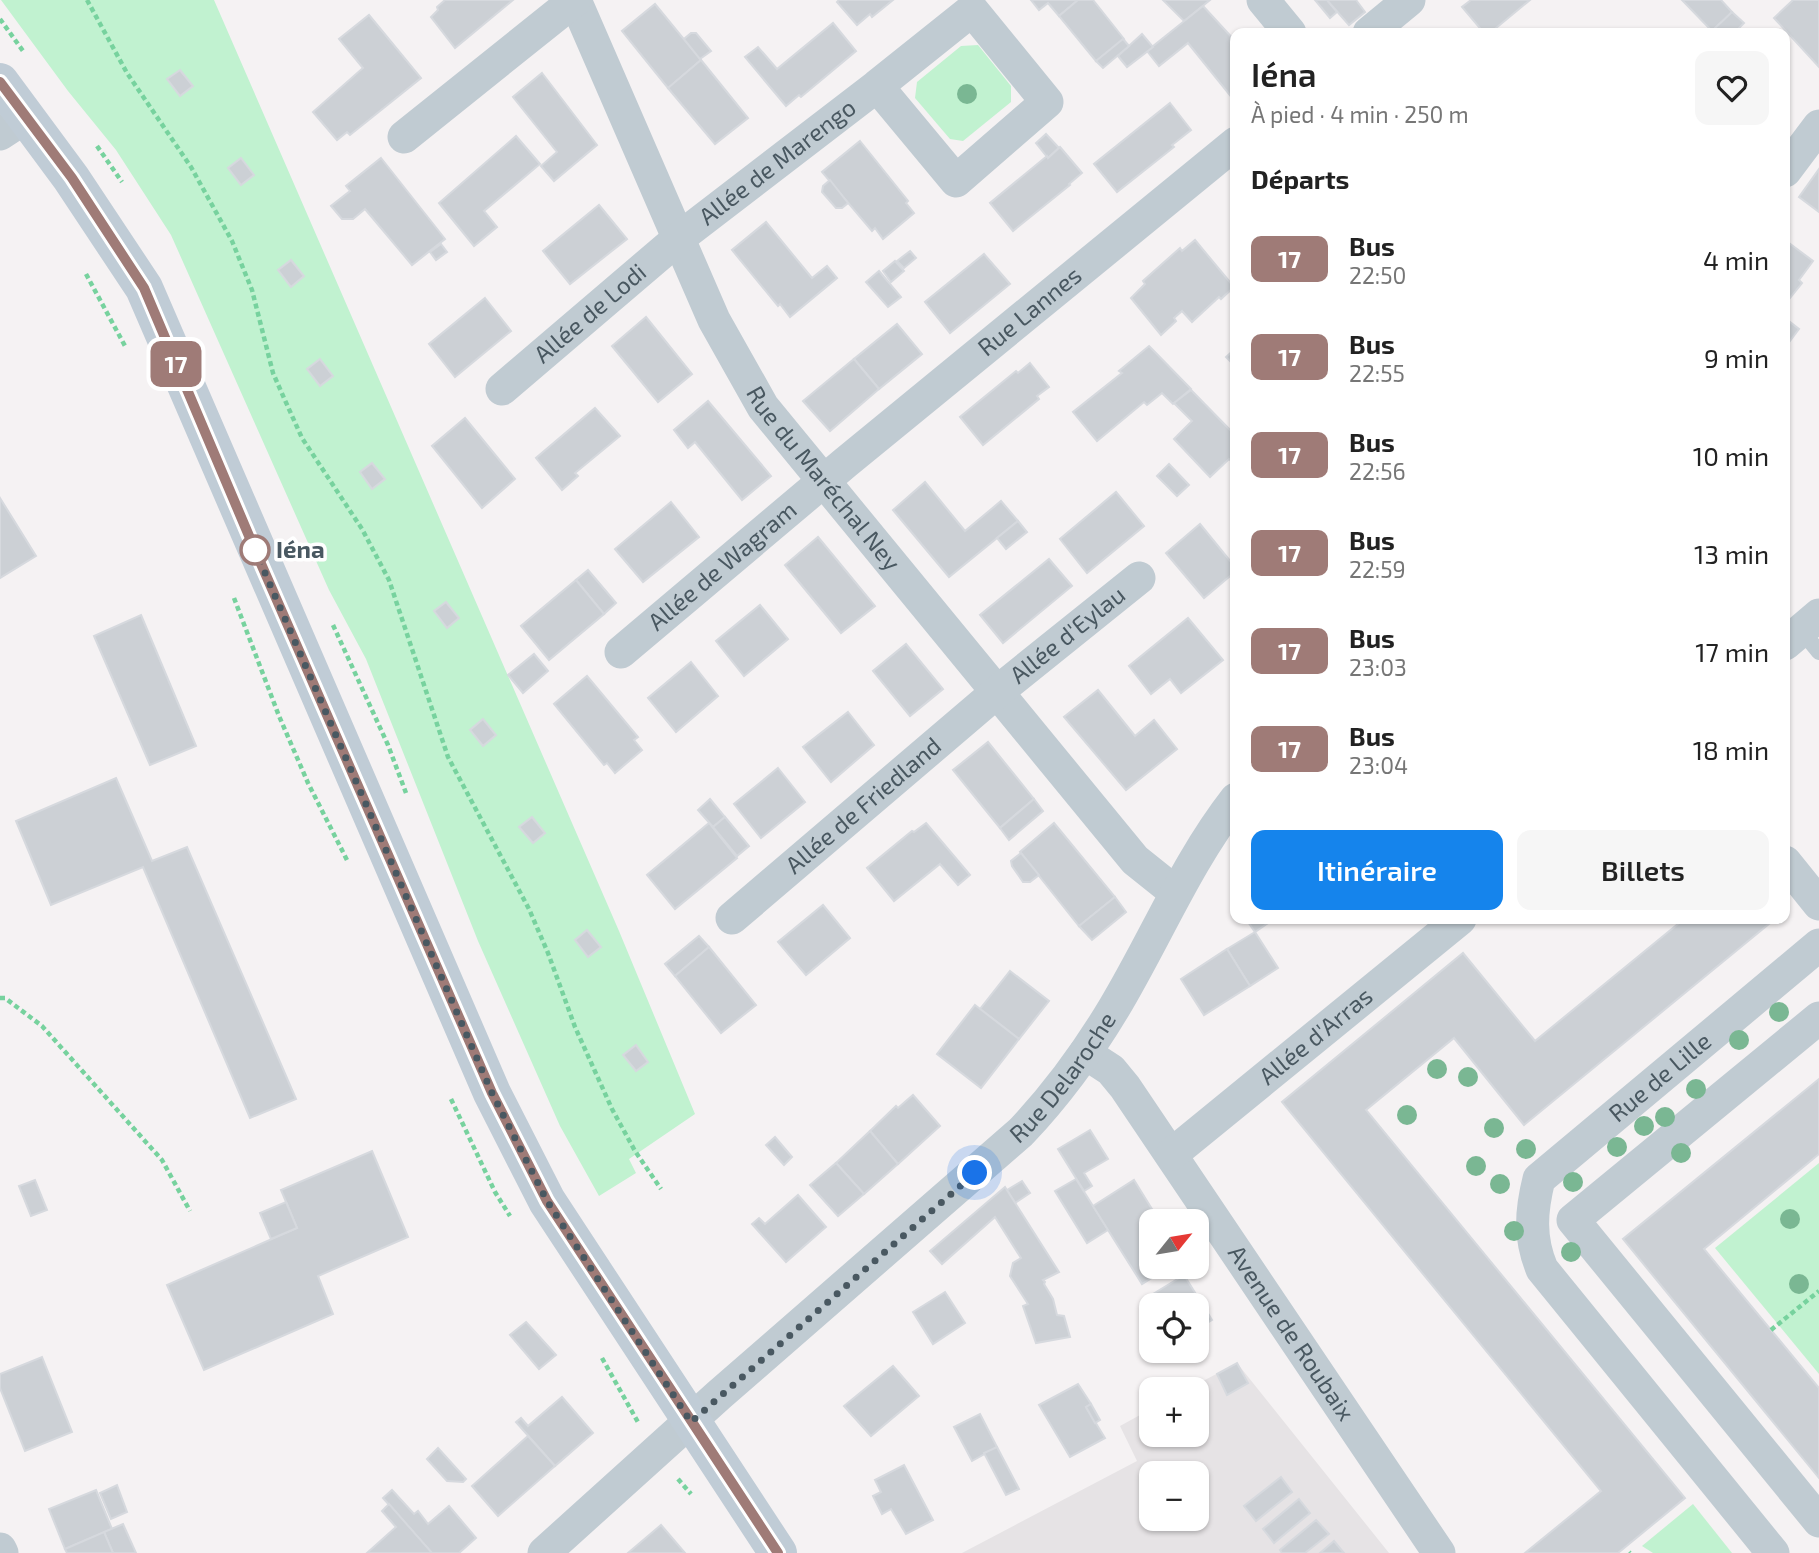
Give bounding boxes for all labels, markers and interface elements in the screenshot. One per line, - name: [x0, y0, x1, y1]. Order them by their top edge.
- button: heart: [1695, 51, 1769, 125]
- text: Iéna: [1251, 54, 1317, 94]
- street label: Allée de Marengo: [693, 92, 861, 230]
- text: À pied · 4 min · 250 m: [1251, 100, 1469, 128]
- text: Départs: [1251, 163, 1349, 194]
- text: Bus: [1349, 230, 1395, 261]
- text: 17: [1278, 244, 1301, 273]
- text: 4 min: [1703, 244, 1769, 275]
- street label: Allée de Lodi: [527, 257, 651, 368]
- street label: Rue Lannes: [971, 260, 1087, 361]
- text: 22:50: [1349, 261, 1406, 289]
- text: Bus: [1349, 328, 1395, 359]
- line badge: 17: [144, 341, 208, 387]
- text: 17: [1278, 342, 1301, 371]
- text: 9 min: [1704, 342, 1769, 373]
- text: 17: [164, 349, 188, 378]
- text: 22:55: [1349, 359, 1405, 387]
- street label: Rue du Maréchal Ney: [741, 381, 907, 576]
- text: Bus: [1349, 426, 1395, 457]
- text: 17: [1278, 440, 1301, 469]
- text: 10 min: [1693, 440, 1769, 471]
- text: 22:56: [1349, 457, 1406, 485]
- street label: Allée de Wagram: [642, 494, 802, 636]
- text: Bus: [1349, 524, 1395, 555]
- place label: Iéna: [276, 534, 325, 563]
- marker: Iéna: [240, 535, 270, 565]
- text: 17: [1278, 538, 1301, 567]
- text: 13 min: [1694, 538, 1769, 569]
- text: 22:59: [1349, 555, 1406, 583]
- street label: Allée d'Eylau: [1003, 579, 1130, 689]
- text: Bus: [1349, 622, 1395, 653]
- text: 17: [1278, 636, 1301, 665]
- text: 17 min: [1695, 636, 1769, 667]
- text: 23:03: [1349, 653, 1407, 681]
- text: Bus: [1349, 720, 1395, 751]
- street label: Allée de Friedland: [779, 730, 946, 879]
- text: 17: [1278, 734, 1301, 763]
- text: 18 min: [1693, 734, 1769, 765]
- text: 23:04: [1349, 751, 1408, 779]
- button: Itinéraire: [1251, 830, 1503, 910]
- button: Billets: [1517, 830, 1769, 910]
- street label: Allée d'Arras: [1253, 980, 1378, 1090]
- street label: Rue Delaroche: [1003, 1006, 1121, 1148]
- street label: Rue de Lille: [1602, 1025, 1716, 1127]
- your location: [957, 1155, 992, 1190]
- north arrow: [1139, 1209, 1209, 1279]
- map controls: [1139, 1209, 1209, 1531]
- street label: Avenue de Roubaix: [1223, 1239, 1362, 1426]
- button: locate: [1139, 1293, 1209, 1363]
- button: +: [1139, 1377, 1209, 1447]
- button: −: [1139, 1461, 1209, 1531]

